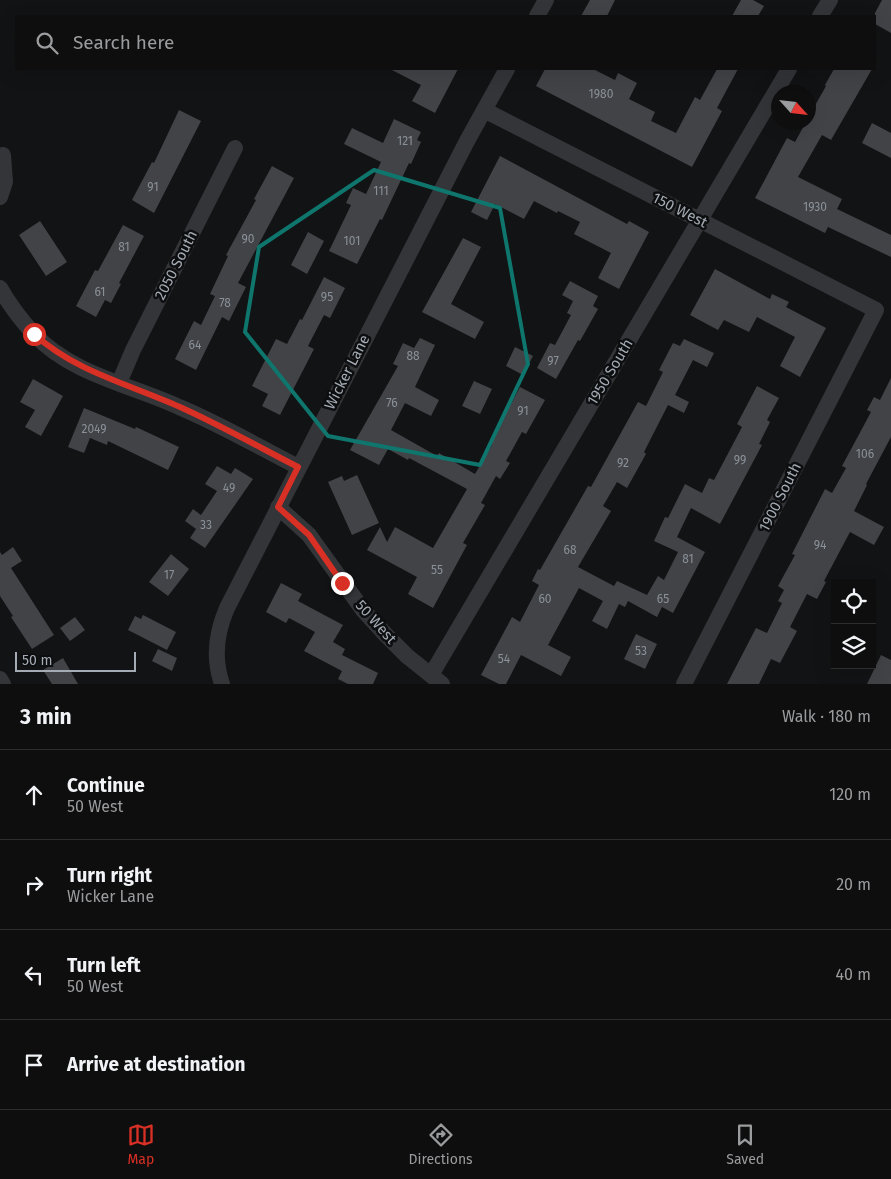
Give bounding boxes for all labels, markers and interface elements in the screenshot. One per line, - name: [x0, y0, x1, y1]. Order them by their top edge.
- search box: [15, 15, 876, 70]
- icon: search: [33, 29, 61, 57]
- text: Search here: [73, 31, 174, 54]
- north arrow: [771, 85, 816, 130]
- house number: 1980: [589, 87, 614, 101]
- house number: 121: [397, 134, 413, 148]
- house number: 91: [147, 180, 159, 194]
- house number: 111: [373, 184, 389, 198]
- street label: 150 West: [650, 189, 711, 232]
- house number: 1930: [803, 200, 827, 214]
- street label: 2050 South: [151, 227, 201, 303]
- house number: 90: [242, 232, 255, 246]
- house number: 101: [344, 234, 360, 248]
- house number: 81: [118, 240, 130, 254]
- house number: 61: [94, 285, 106, 299]
- house number: 95: [321, 290, 333, 304]
- house number: 78: [219, 296, 231, 310]
- route start: [23, 323, 46, 346]
- street label: Wicker Lane: [320, 332, 374, 412]
- street label: 1950 South: [583, 336, 637, 408]
- house number: 64: [189, 338, 202, 352]
- house number: 88: [406, 349, 420, 363]
- house number: 97: [547, 354, 559, 368]
- house number: 76: [386, 396, 398, 410]
- house number: 91: [517, 404, 529, 418]
- house number: 2049: [81, 422, 107, 436]
- house number: 106: [856, 447, 874, 461]
- house number: 99: [734, 453, 746, 467]
- house number: 92: [617, 456, 629, 470]
- street label: 1900 South: [755, 460, 805, 534]
- house number: 49: [223, 481, 235, 495]
- house number: 33: [200, 518, 212, 532]
- house number: 94: [814, 538, 827, 552]
- house number: 68: [563, 543, 577, 557]
- house number: 81: [682, 552, 694, 566]
- house number: 55: [431, 563, 443, 577]
- house number: 17: [164, 568, 174, 582]
- route end: [331, 572, 354, 595]
- map controls: [831, 579, 876, 669]
- button: locate: [831, 579, 876, 624]
- house number: 60: [538, 592, 552, 606]
- house number: 65: [657, 592, 669, 606]
- street label: 50 West: [352, 596, 401, 648]
- button: layers: [831, 624, 876, 669]
- house number: 53: [635, 644, 647, 658]
- scale bar: [15, 649, 136, 672]
- text: 50 m: [22, 652, 53, 669]
- house number: 54: [498, 652, 511, 666]
- text: 3 min: [20, 704, 72, 730]
- text: Walk · 180 m: [782, 707, 871, 726]
- text: Continue: [67, 774, 145, 797]
- icon: ahead: [20, 781, 48, 809]
- text: 120 m: [829, 785, 871, 804]
- text: 50 West: [67, 797, 123, 816]
- text: Turn right: [67, 864, 152, 887]
- icon: right: [20, 871, 48, 899]
- text: 20 m: [836, 875, 871, 894]
- text: Wicker Lane: [67, 887, 154, 906]
- text: Turn left: [67, 954, 141, 977]
- icon: left: [20, 961, 48, 989]
- text: 40 m: [836, 965, 871, 984]
- text: 50 West: [67, 977, 123, 996]
- icon: arrive: [20, 1051, 48, 1079]
- text: Arrive at destination: [67, 1053, 246, 1076]
- tab: Map: [127, 1121, 155, 1168]
- tab: Directions: [408, 1121, 473, 1168]
- tab: Saved: [726, 1121, 764, 1168]

